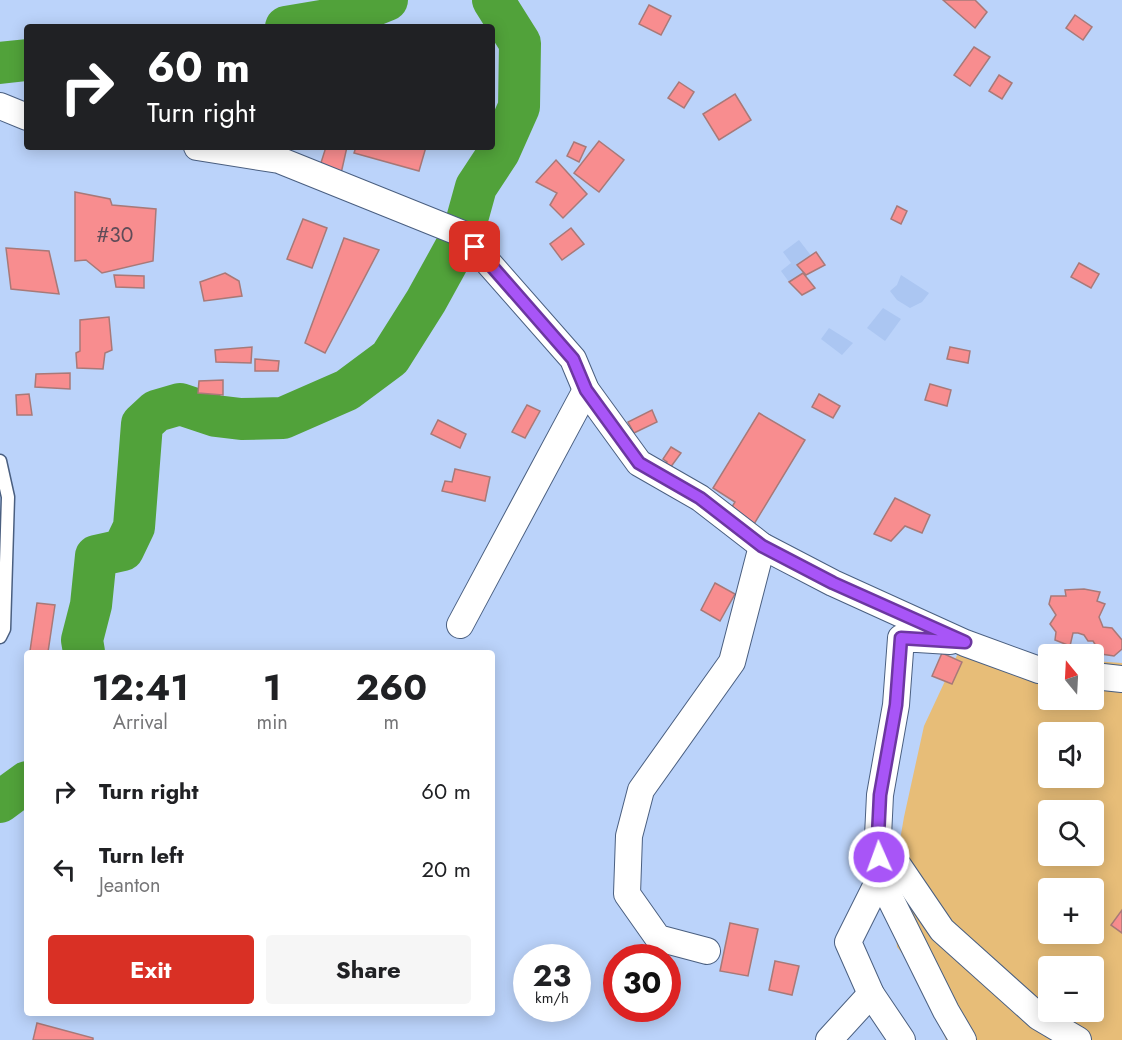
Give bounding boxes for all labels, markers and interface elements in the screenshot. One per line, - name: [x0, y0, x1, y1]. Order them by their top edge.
- text: 60 m: [147, 37, 250, 98]
- icon: right: [48, 48, 126, 126]
- text: Turn right: [147, 93, 255, 132]
- house number: #30: [97, 220, 133, 250]
- pin: [449, 221, 500, 272]
- icon: arrive: [458, 230, 491, 263]
- north arrow: [1038, 644, 1104, 710]
- map controls: [1038, 644, 1104, 1022]
- text: 12:41: [92, 661, 189, 713]
- text: 1: [263, 661, 281, 713]
- text: 260: [356, 661, 427, 713]
- text: Arrival: [113, 708, 168, 737]
- text: min: [257, 708, 288, 737]
- text: m: [384, 708, 399, 737]
- button: sound: [1038, 722, 1104, 788]
- icon: right: [48, 775, 81, 808]
- text: Turn right: [99, 775, 199, 807]
- text: 60 m: [421, 775, 471, 807]
- button: search: [1038, 800, 1104, 866]
- position arrow: [847, 825, 911, 889]
- text: Turn left: [99, 839, 184, 871]
- icon: left: [48, 853, 81, 886]
- text: 20 m: [422, 853, 471, 885]
- text: Jeanton: [99, 871, 160, 900]
- button: +: [1038, 878, 1104, 944]
- button: Exit: [48, 935, 254, 1004]
- button: Share: [266, 935, 471, 1004]
- speed limit sign: 30: [603, 944, 681, 1022]
- text: 23: [533, 954, 571, 997]
- button: −: [1038, 956, 1104, 1022]
- text: km/h: [535, 987, 569, 1009]

